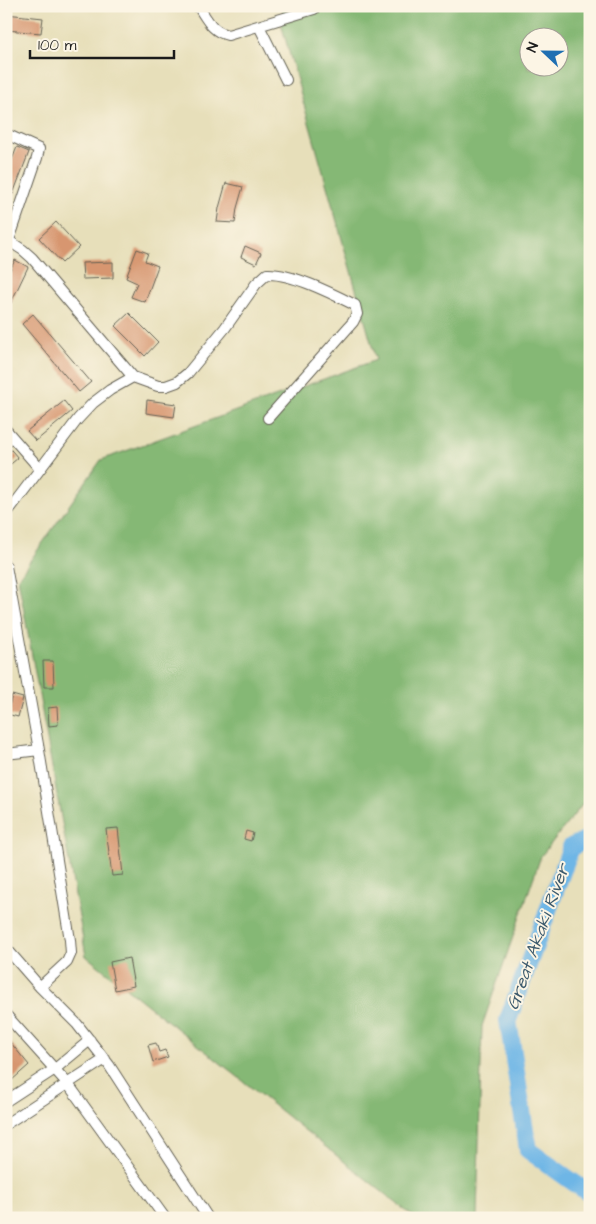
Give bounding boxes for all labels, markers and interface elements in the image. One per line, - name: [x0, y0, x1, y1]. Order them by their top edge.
- scale bar: [30, 28, 174, 60]
- north arrow: [518, 28, 568, 78]
- text: 100 m: [38, 35, 77, 56]
- text: N: [522, 39, 544, 55]
- water label: Great Akaki River: [500, 859, 577, 1013]

